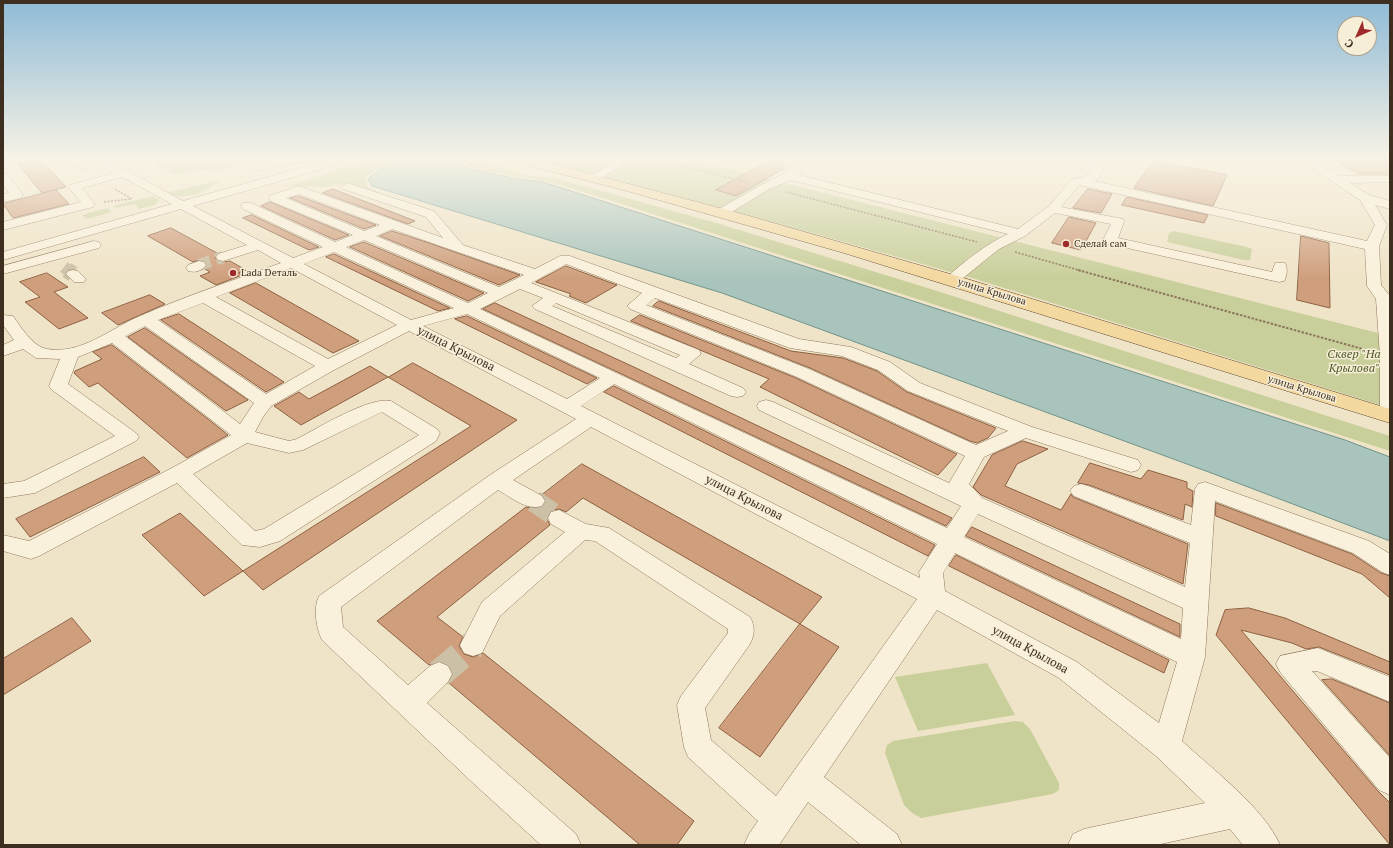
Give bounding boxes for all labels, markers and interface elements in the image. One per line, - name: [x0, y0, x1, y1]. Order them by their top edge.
- north arrow: [1337, 16, 1377, 56]
- text: С: [1342, 36, 1357, 51]
- place label: Сделай сам: [1074, 238, 1127, 250]
- marker: Сделай сам: [1061, 239, 1071, 249]
- place label: Lada Dеталь: [241, 267, 297, 279]
- marker: Lada Dеталь: [228, 268, 238, 278]
- street label: улица Крылова: [956, 276, 1028, 308]
- street label: улица Крылова: [415, 323, 497, 375]
- park label: Сквер "На Крылова": [1327, 348, 1381, 376]
- street label: улица Крылова: [1266, 373, 1338, 405]
- street label: улица Крылова: [703, 472, 785, 524]
- street label: улица Крылова: [989, 623, 1071, 677]

